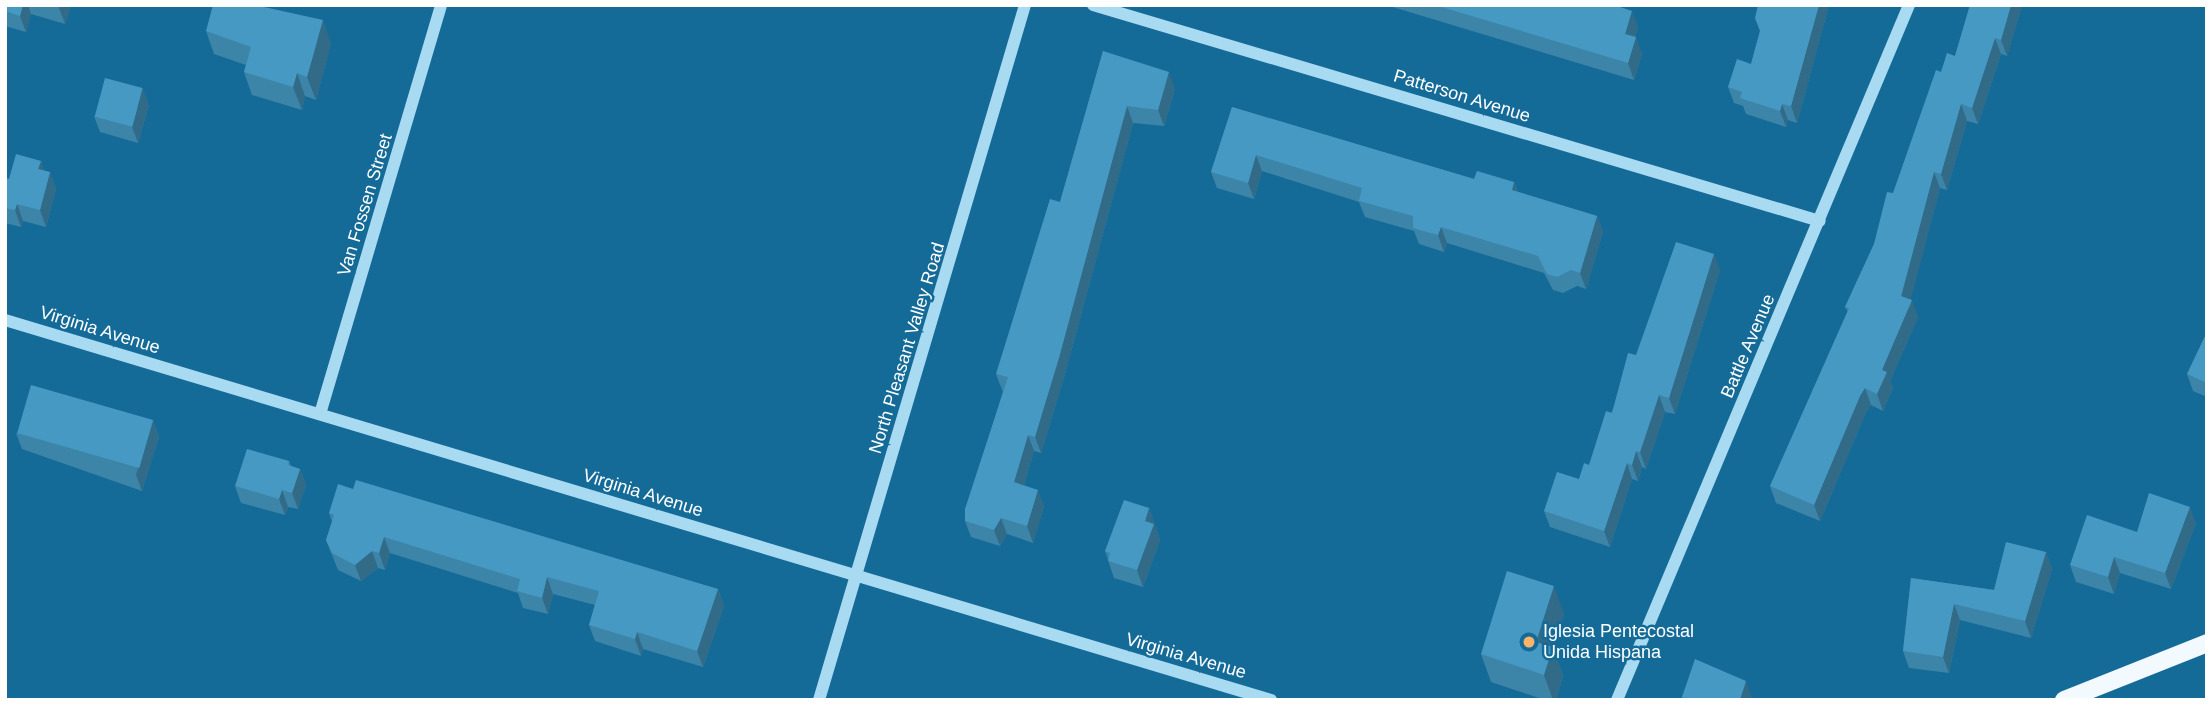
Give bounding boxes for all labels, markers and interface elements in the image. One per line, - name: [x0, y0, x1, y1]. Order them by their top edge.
- street label: Patterson Avenue: [1391, 65, 1533, 127]
- street label: Van Fossen Street: [333, 131, 397, 279]
- street label: North Pleasant Valley Road: [865, 240, 949, 456]
- street label: Battle Avenue: [1716, 290, 1780, 402]
- street label: Virginia Avenue: [37, 301, 163, 359]
- street label: Virginia Avenue: [580, 464, 706, 522]
- place label: Iglesia Pentecostal Unida Hispana: [1543, 621, 1694, 664]
- street label: Virginia Avenue: [1123, 628, 1249, 684]
- marker: Iglesia Pentecostal Unida Hispana: [1521, 634, 1537, 650]

